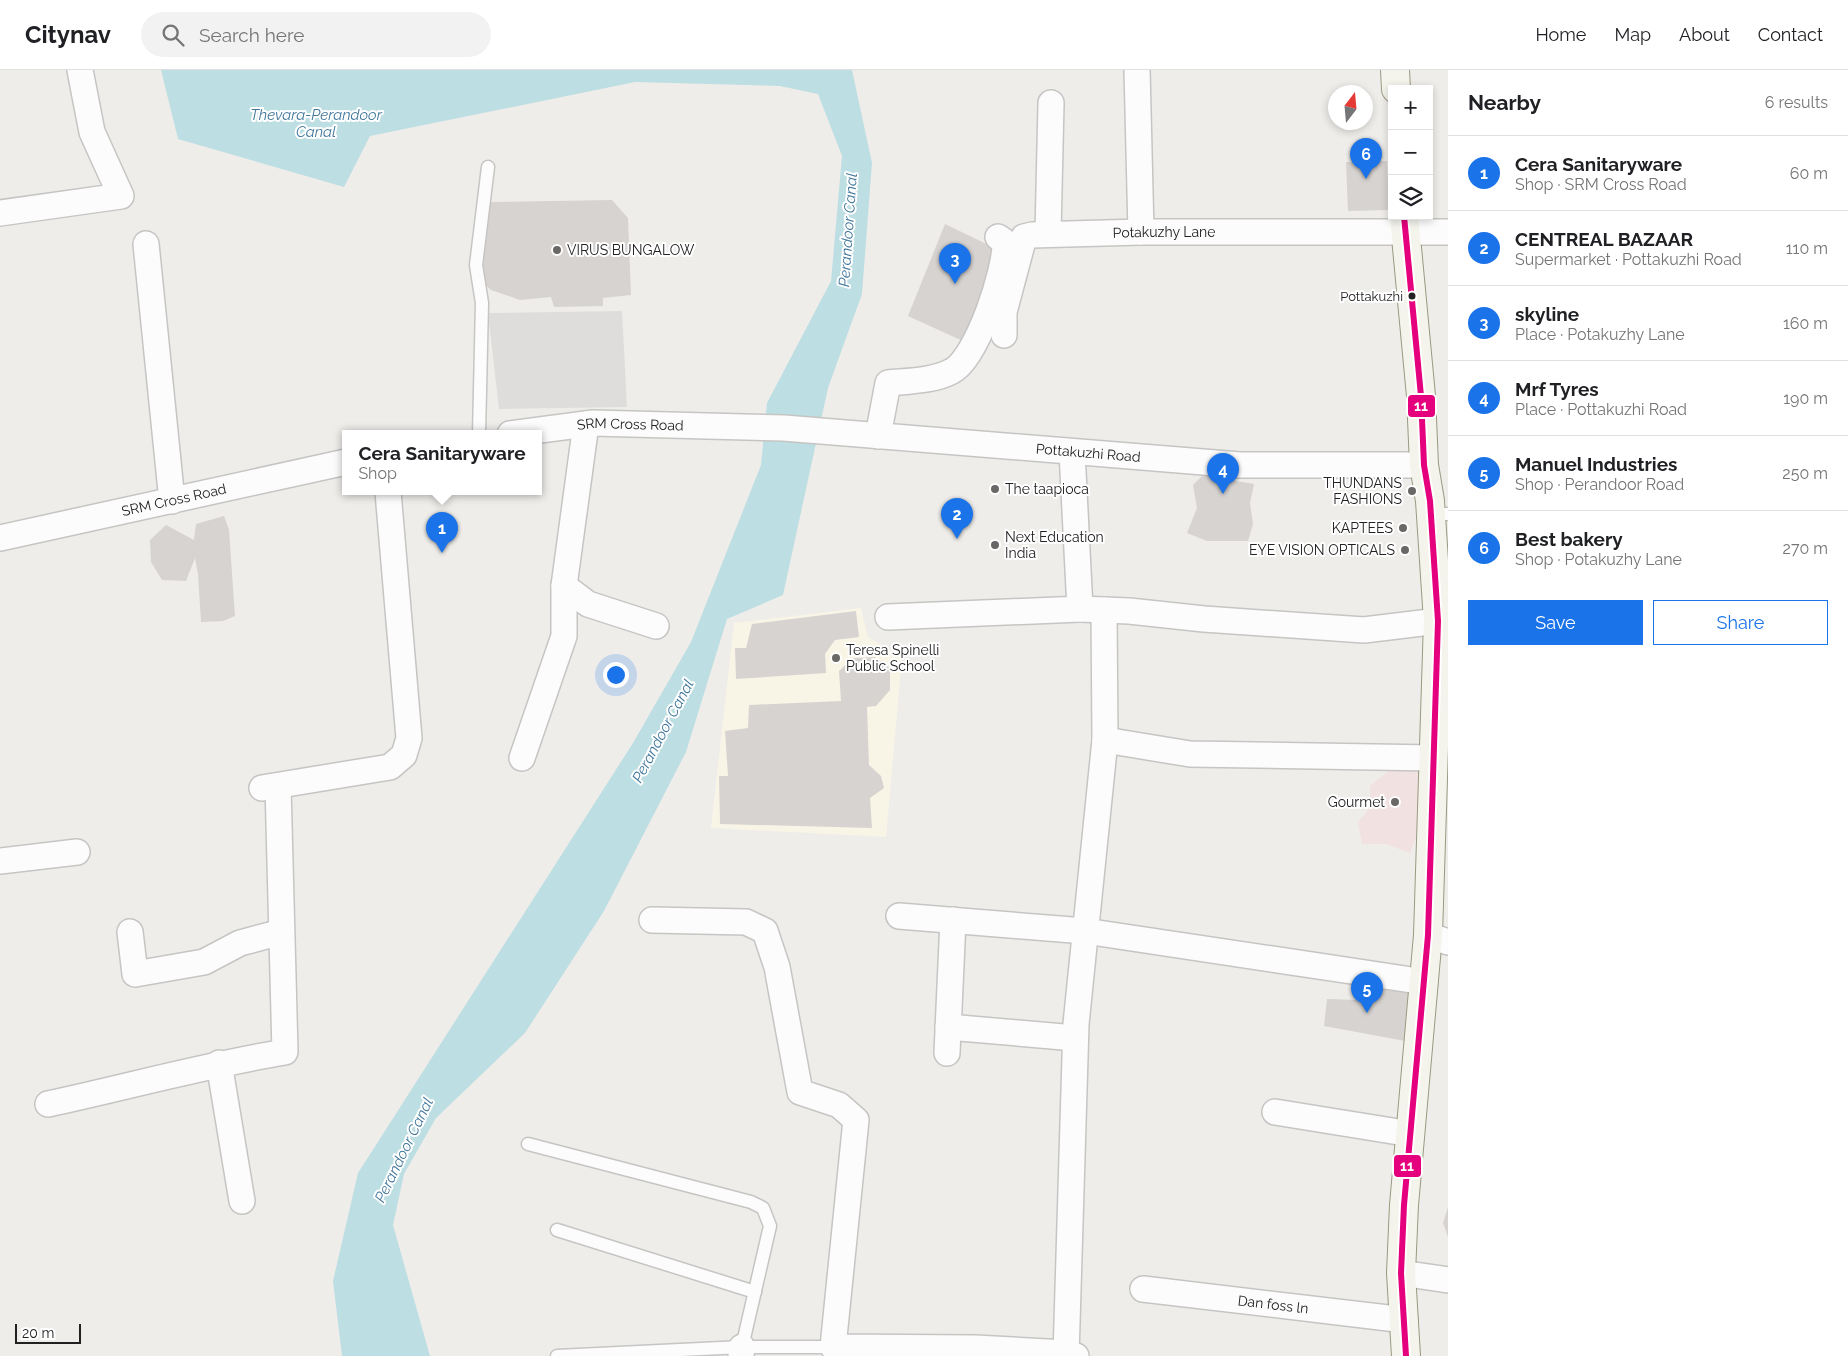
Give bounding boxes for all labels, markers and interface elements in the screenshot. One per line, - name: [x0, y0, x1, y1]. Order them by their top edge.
- search box: [141, 12, 491, 57]
- text: Citynav: [25, 20, 111, 49]
- icon: search: [159, 21, 187, 49]
- text: Search here: [199, 24, 304, 46]
- text: Home: [1535, 24, 1586, 45]
- text: Map: [1614, 24, 1651, 45]
- text: About: [1679, 24, 1730, 45]
- text: Contact: [1758, 24, 1823, 45]
- north arrow: [1328, 85, 1373, 130]
- map controls: [1388, 85, 1433, 220]
- button: +: [1388, 85, 1433, 130]
- text: Nearby: [1468, 90, 1541, 115]
- text: 6 results: [1765, 93, 1828, 112]
- water label: Thevara-Perandoor Canal: [250, 106, 383, 141]
- button: −: [1388, 130, 1433, 175]
- pin: 6: [1350, 138, 1382, 179]
- text: Cera Sanitaryware: [1515, 153, 1682, 175]
- text: 1: [1480, 164, 1488, 183]
- text: 60 m: [1790, 164, 1828, 183]
- water label: Perandoor Canal: [835, 172, 861, 288]
- button: layers: [1388, 175, 1433, 220]
- text: Shop · SRM Cross Road: [1515, 175, 1687, 194]
- street label: Potakuzhy Lane: [1112, 224, 1215, 241]
- text: CENTREAL BAZAAR: [1515, 228, 1693, 250]
- text: 2: [1479, 239, 1489, 258]
- text: 110 m: [1786, 239, 1828, 258]
- place label: VIRUS BUNGALOW: [567, 242, 695, 258]
- pin: 3: [939, 243, 971, 284]
- marker: VIRUS BUNGALOW: [551, 244, 563, 256]
- text: Supermarket · Pottakuzhi Road: [1515, 250, 1742, 269]
- place label: Pottakuzhi: [1340, 289, 1403, 304]
- marker: Pottakuzhi: [1407, 291, 1417, 301]
- text: skyline: [1515, 303, 1579, 325]
- text: 3: [1480, 314, 1488, 333]
- text: 160 m: [1783, 314, 1828, 333]
- text: Place · Potakuzhy Lane: [1515, 325, 1685, 344]
- text: Mrf Tyres: [1515, 378, 1599, 400]
- text: 4: [1479, 389, 1489, 408]
- text: 190 m: [1783, 389, 1828, 408]
- line badge: 11: [1407, 394, 1436, 418]
- text: 11: [1414, 398, 1428, 414]
- text: Place · Pottakuzhi Road: [1515, 400, 1687, 419]
- street label: SRM Cross Road: [576, 415, 684, 433]
- popup: [342, 430, 542, 495]
- street label: Pottakuzhi Road: [1035, 440, 1141, 465]
- text: Cera Sanitaryware: [358, 442, 526, 464]
- pin: 4: [1207, 453, 1239, 494]
- text: Manuel Industries: [1515, 453, 1677, 475]
- text: Shop: [358, 464, 397, 483]
- text: 5: [1480, 464, 1488, 483]
- text: 250 m: [1782, 464, 1828, 483]
- place label: THUNDANS FASHIONS: [1323, 475, 1402, 507]
- text: Shop · Perandoor Road: [1515, 475, 1684, 494]
- street label: SRM Cross Road: [120, 481, 228, 519]
- place label: The taapioca: [1005, 481, 1089, 497]
- marker: The taapioca: [989, 483, 1001, 495]
- marker: THUNDANS FASHIONS: [1406, 485, 1418, 497]
- pin: 2: [941, 498, 973, 539]
- pin: 1: [426, 512, 458, 553]
- place label: KAPTEES: [1332, 520, 1394, 536]
- marker: KAPTEES: [1397, 522, 1409, 534]
- text: Best bakery: [1515, 528, 1623, 550]
- place label: Next Education India: [1005, 529, 1104, 561]
- marker: Next Education India: [989, 539, 1001, 551]
- text: 6: [1479, 539, 1489, 558]
- text: 270 m: [1783, 539, 1828, 558]
- place label: EYE VISION OPTICALS: [1249, 542, 1396, 558]
- marker: EYE VISION OPTICALS: [1399, 544, 1411, 556]
- text: Shop · Potakuzhy Lane: [1515, 550, 1682, 569]
- button: Save: [1468, 600, 1643, 645]
- button: Share: [1653, 600, 1828, 645]
- place label: Teresa Spinelli Public School: [846, 642, 939, 674]
- marker: Teresa Spinelli Public School: [830, 652, 842, 664]
- your location: [603, 662, 629, 688]
- water label: Perandoor Canal: [628, 676, 698, 786]
- place label: Gourmet: [1328, 794, 1385, 810]
- marker: Gourmet: [1389, 796, 1401, 808]
- pin: 5: [1351, 972, 1383, 1013]
- water label: Perandoor Canal: [371, 1095, 437, 1205]
- line badge: 11: [1393, 1154, 1422, 1178]
- text: 11: [1400, 1158, 1414, 1174]
- street label: Dan foss ln: [1237, 1292, 1309, 1317]
- scale bar: [15, 1321, 81, 1344]
- text: 20 m: [22, 1325, 54, 1341]

